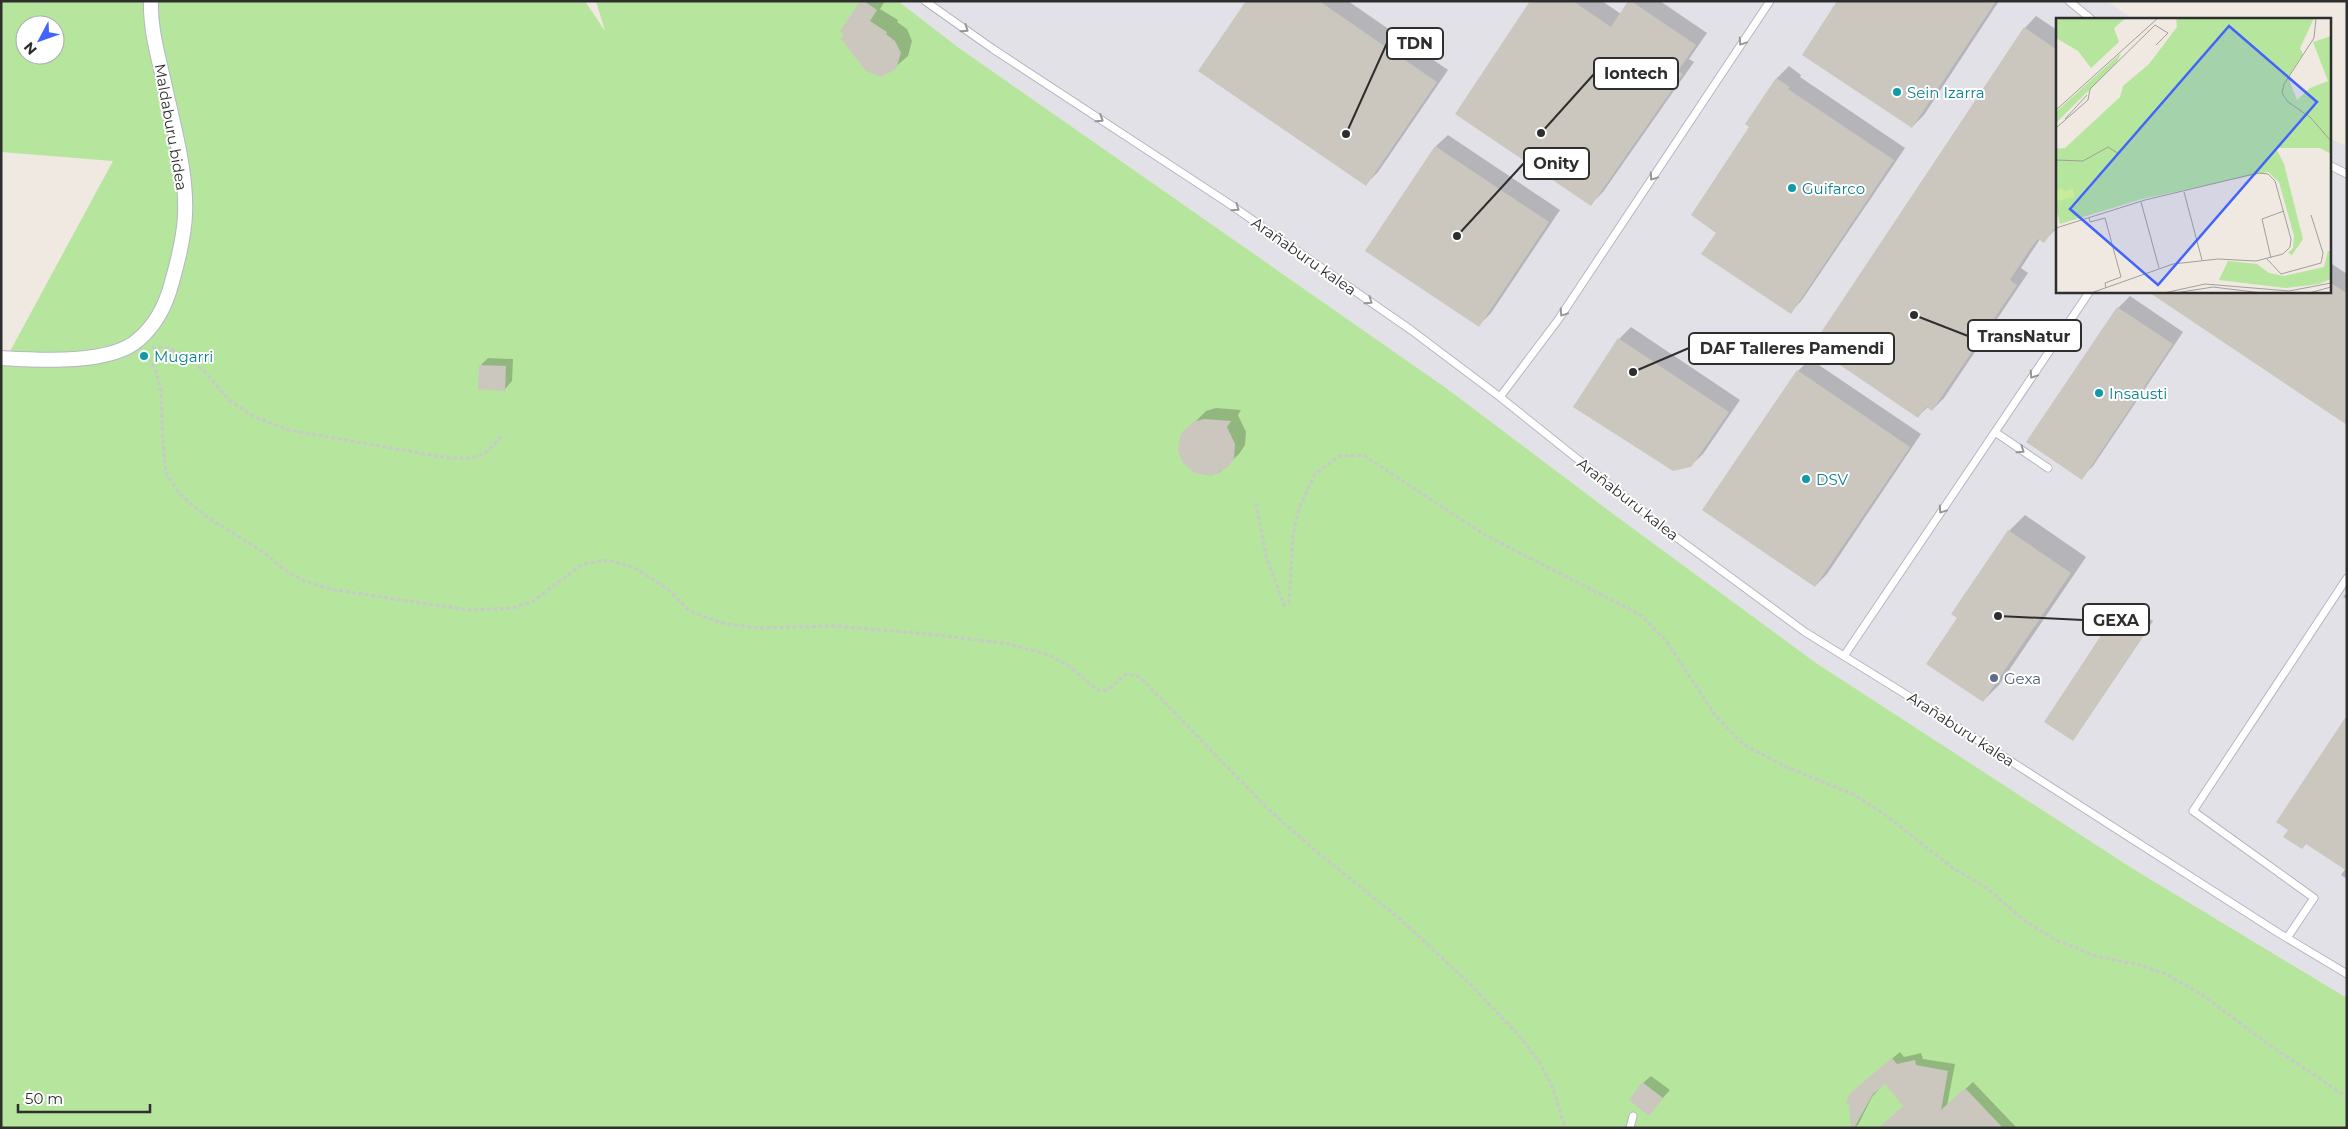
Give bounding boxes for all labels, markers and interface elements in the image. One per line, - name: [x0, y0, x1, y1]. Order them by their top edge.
- north arrow: [15, 15, 65, 65]
- inset map: [2056, 18, 2330, 292]
- one-way arrow: [959, 23, 969, 32]
- callout: TDN: [1387, 28, 1443, 59]
- text: TDN: [1397, 34, 1433, 53]
- one-way arrow: [1739, 36, 1749, 45]
- text: N: [20, 38, 41, 59]
- callout: Iontech: [1594, 58, 1678, 89]
- street label: Maldaburu bidea: [150, 62, 192, 192]
- text: Iontech: [1604, 64, 1668, 83]
- place label: Sein Izarra: [1907, 83, 1985, 102]
- marker: Sein Izarra: [1891, 86, 1903, 98]
- one-way arrow: [1095, 113, 1104, 122]
- callout: Onity: [1524, 148, 1589, 179]
- text: Onity: [1533, 154, 1579, 173]
- one-way arrow: [1650, 171, 1659, 181]
- place label: Guifarco: [1802, 179, 1865, 198]
- marker: Guifarco: [1786, 182, 1798, 194]
- one-way arrow: [1231, 202, 1240, 212]
- street label: Arañaburu kalea: [1248, 213, 1360, 299]
- one-way arrow: [1364, 295, 1373, 304]
- one-way arrow: [1560, 307, 1569, 316]
- callout: TransNatur: [1968, 320, 2081, 351]
- text: TransNatur: [1977, 327, 2071, 346]
- callout: DAF Talleres Pamendi: [1689, 333, 1894, 364]
- text: DAF Talleres Pamendi: [1700, 339, 1884, 358]
- place label: Mugarri: [154, 347, 213, 366]
- marker: Mugarri: [138, 350, 150, 362]
- one-way arrow: [2030, 370, 2039, 379]
- place label: Insausti: [2109, 384, 2167, 403]
- marker: Insausti: [2093, 387, 2105, 399]
- one-way arrow: [2015, 444, 2025, 453]
- street label: Arañaburu kalea: [1573, 453, 1683, 545]
- place label: DSV: [1816, 470, 1849, 489]
- marker: DSV: [1800, 473, 1812, 485]
- one-way arrow: [1939, 505, 1949, 514]
- callout: GEXA: [2083, 604, 2149, 635]
- text: GEXA: [2093, 611, 2140, 630]
- place label: Gexa: [2004, 669, 2041, 688]
- marker: Gexa: [1988, 672, 2000, 684]
- street label: Arañaburu kalea: [1904, 687, 2018, 771]
- scale bar: [18, 1082, 150, 1114]
- text: 50 m: [25, 1089, 63, 1108]

